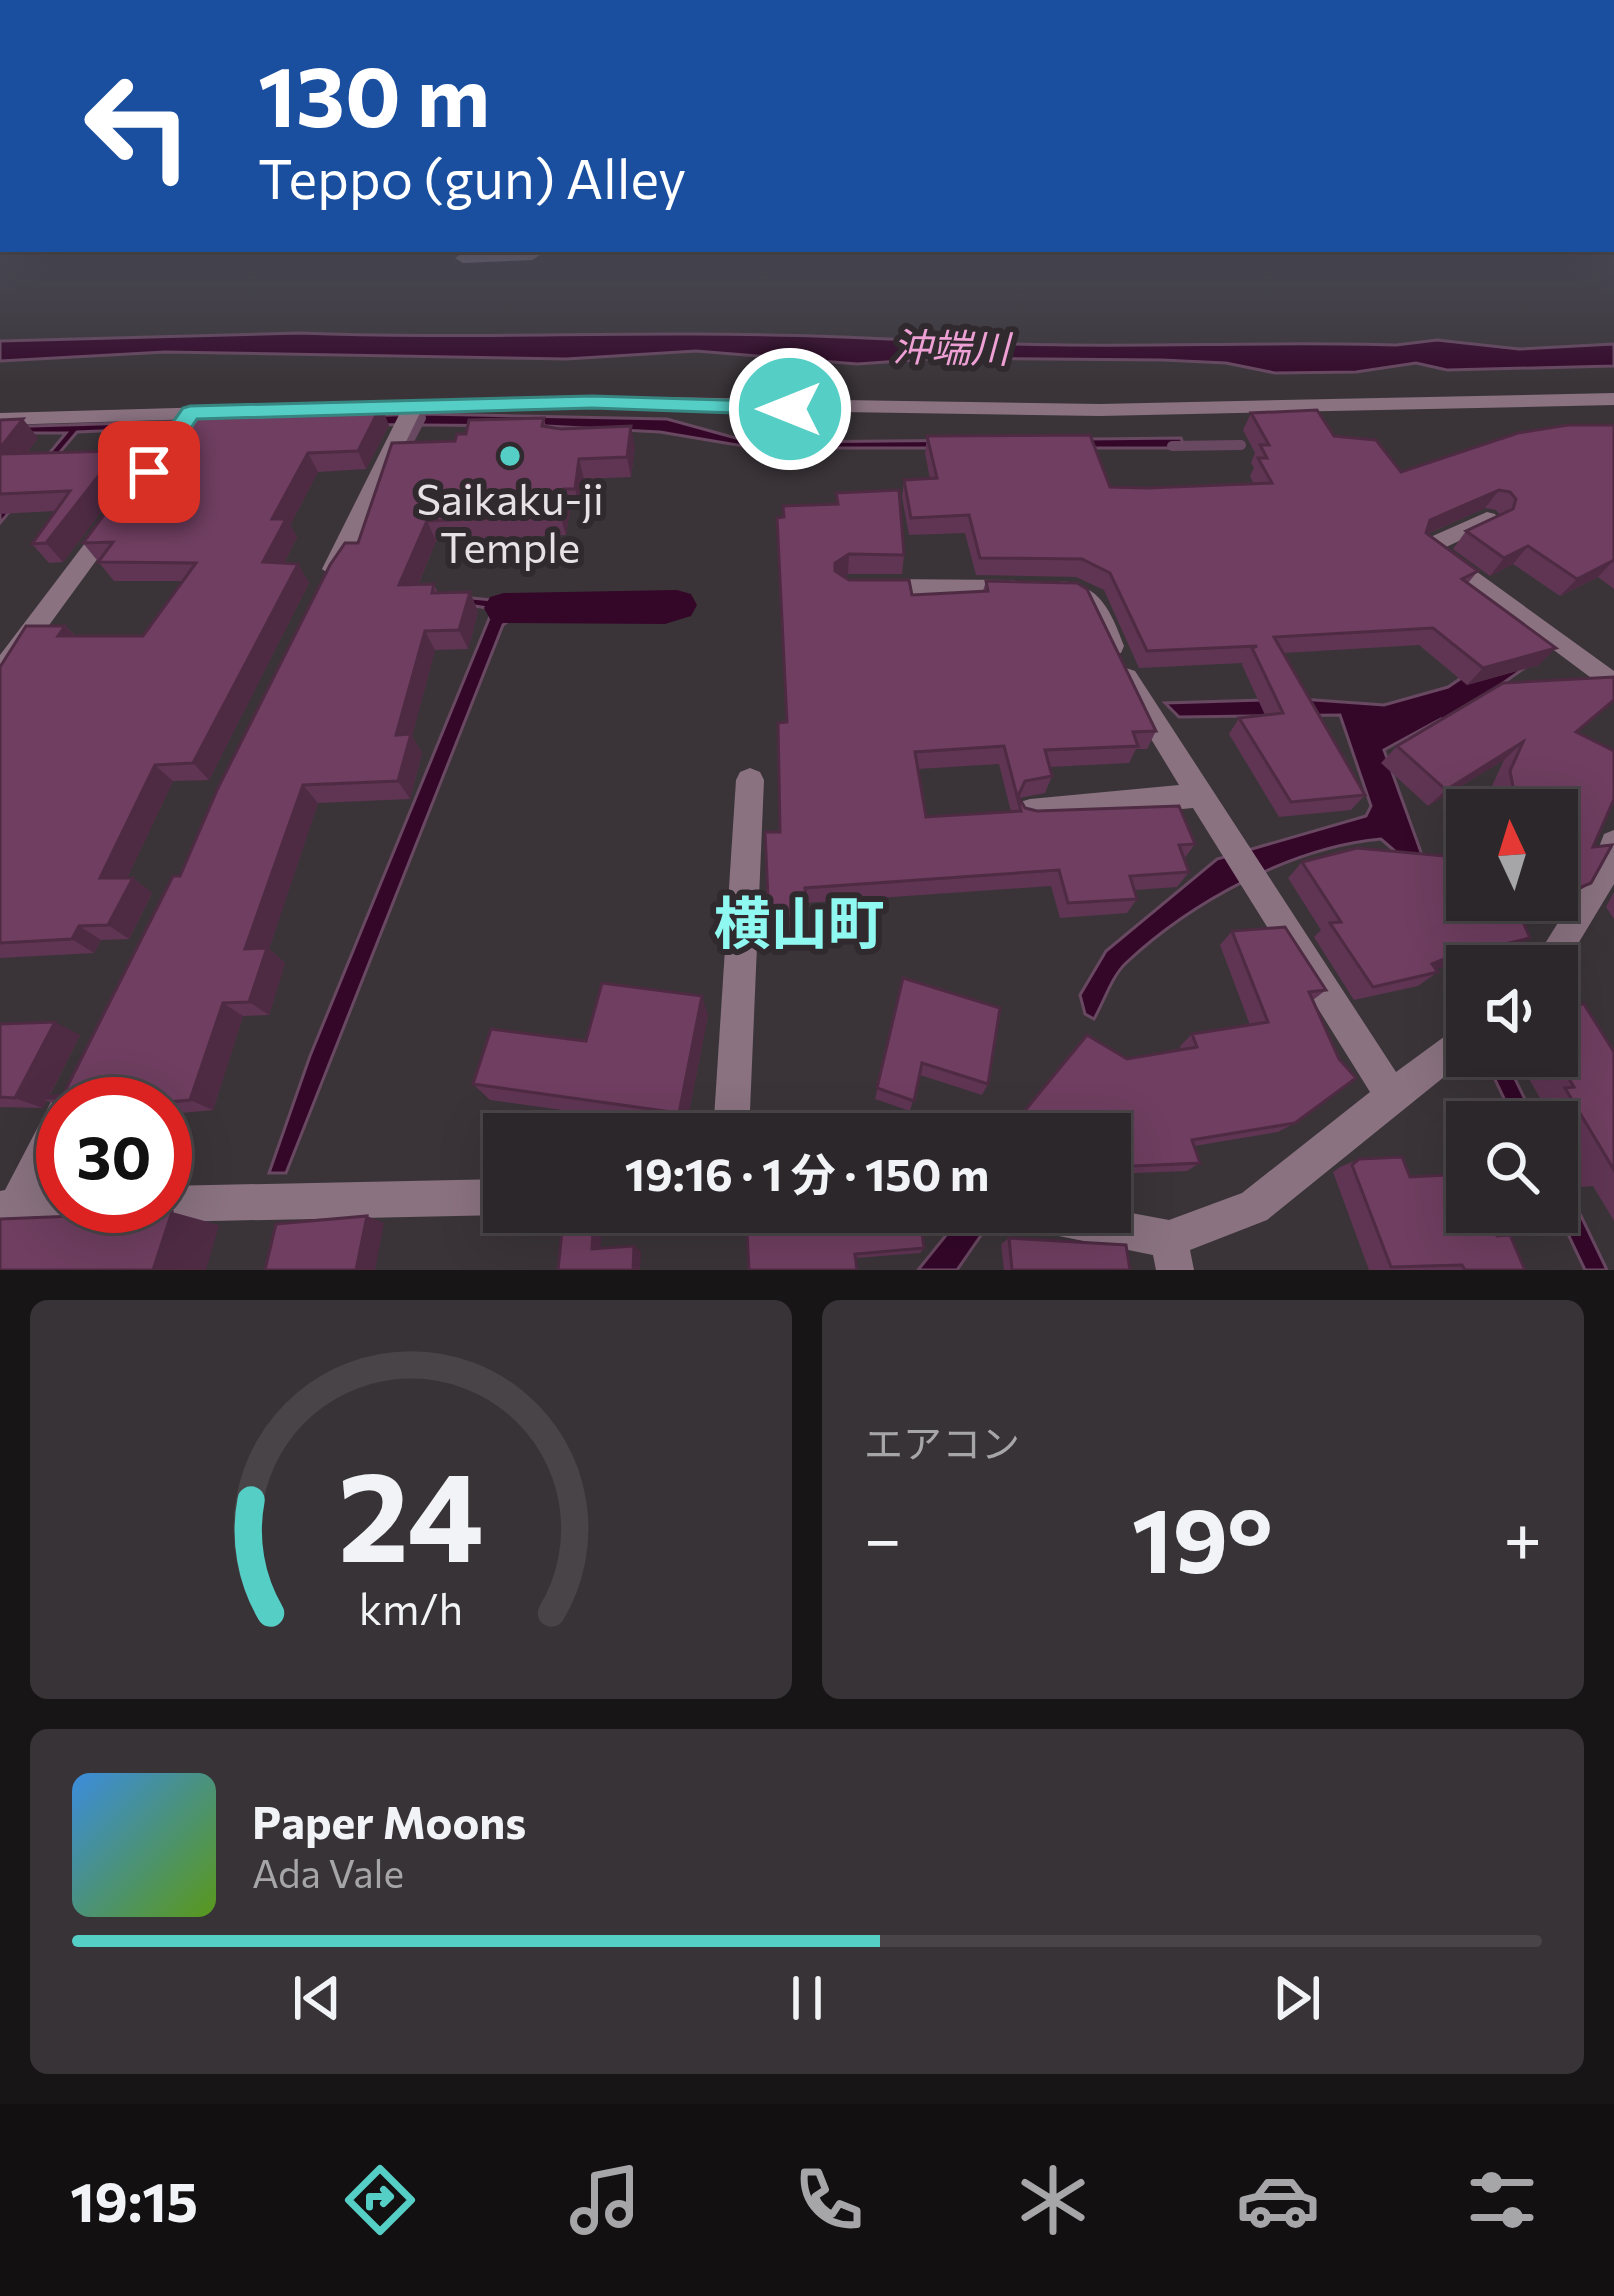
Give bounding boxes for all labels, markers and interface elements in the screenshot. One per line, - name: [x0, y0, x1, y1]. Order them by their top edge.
- text: 130 m: [258, 42, 490, 144]
- icon: left: [60, 48, 216, 204]
- text: Teppo (gun) Alley: [258, 144, 686, 210]
- water label: 沖端川: [892, 321, 1014, 371]
- position arrow: [727, 346, 853, 472]
- pin: [98, 421, 200, 523]
- icon: arrive: [116, 439, 182, 505]
- marker: Saikaku-ji Temple: [497, 443, 523, 469]
- place label: Saikaku-ji Temple: [416, 472, 604, 572]
- north arrow: [1446, 789, 1578, 921]
- map controls: [1446, 789, 1578, 1233]
- district label: 横山町: [714, 886, 885, 956]
- button: sound: [1446, 945, 1578, 1077]
- speed limit sign: 30: [36, 1077, 192, 1233]
- button: search: [1446, 1101, 1578, 1233]
- text: 19:16 · 1 分 · 150 m: [625, 1145, 989, 1200]
- text: エアコン: [864, 1418, 1020, 1466]
- text: 24: [338, 1435, 484, 1588]
- text: 19°: [1132, 1481, 1273, 1592]
- text: −: [864, 1496, 902, 1577]
- text: +: [1503, 1496, 1542, 1577]
- text: km/h: [359, 1580, 463, 1633]
- text: Paper Moons: [252, 1793, 526, 1848]
- text: Ada Vale: [252, 1848, 404, 1896]
- icon: previous: [284, 1965, 350, 2031]
- icon: pause: [774, 1965, 840, 2031]
- icon: next: [1264, 1965, 1330, 2031]
- icon: directions: [338, 2158, 422, 2242]
- icon: music: [563, 2158, 647, 2242]
- icon: phone: [787, 2158, 871, 2242]
- icon: climate: [1011, 2158, 1095, 2242]
- icon: car: [1236, 2158, 1320, 2242]
- icon: filters: [1460, 2158, 1544, 2242]
- text: 19:15: [70, 2167, 198, 2233]

